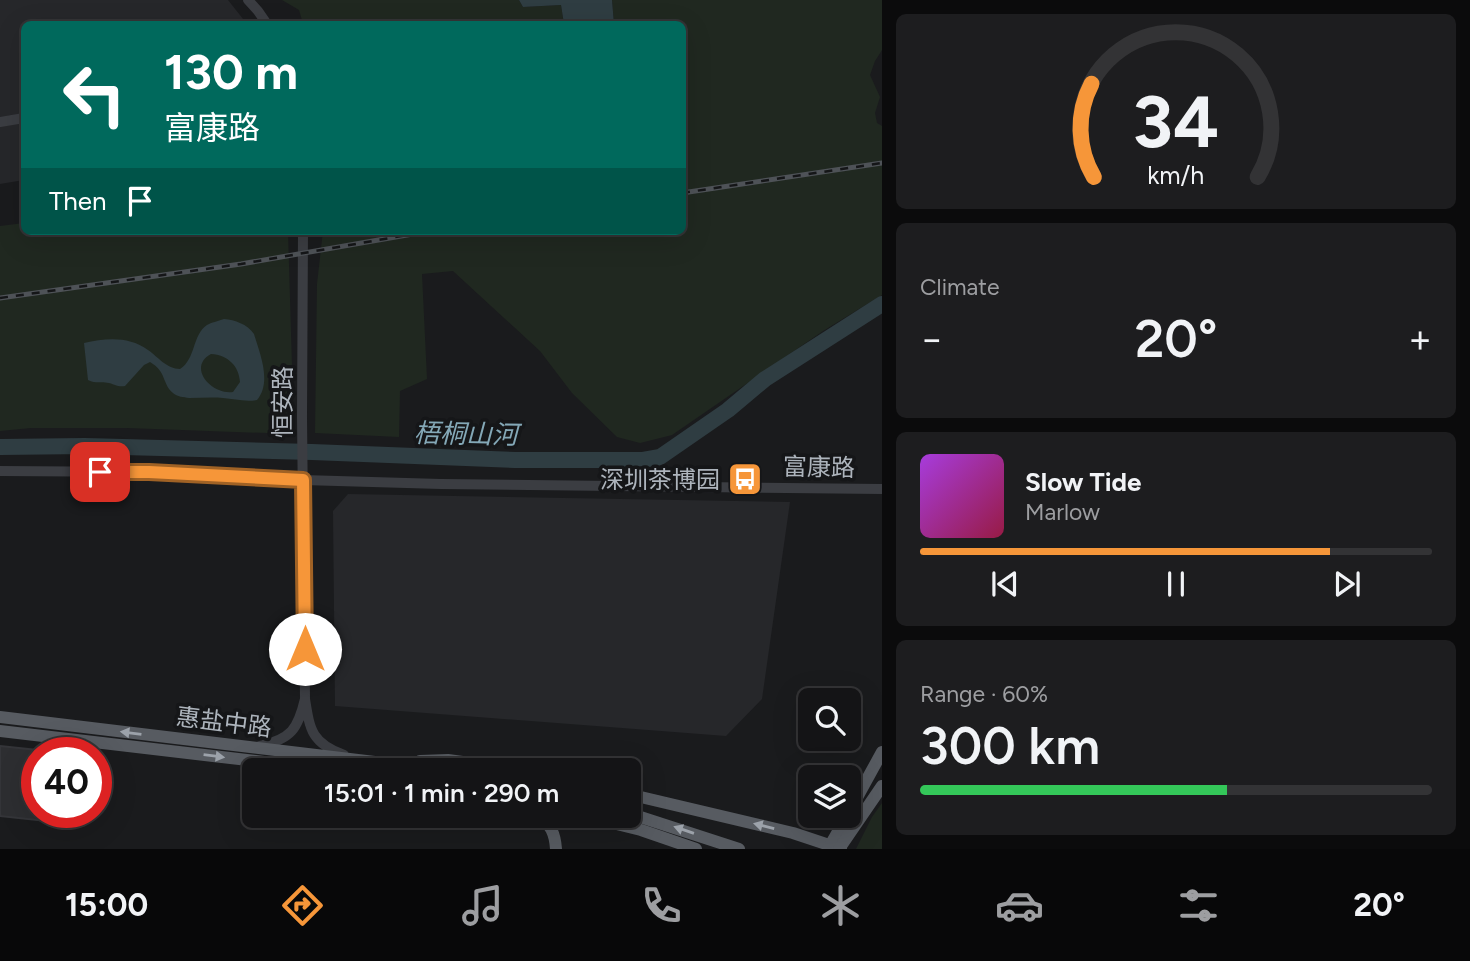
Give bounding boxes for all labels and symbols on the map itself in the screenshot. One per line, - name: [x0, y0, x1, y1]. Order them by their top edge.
- street label: 恒安路: [268, 366, 297, 438]
- water label: 梧桐山河: [414, 417, 523, 451]
- pin: [70, 442, 130, 502]
- street label: 富康路: [783, 452, 855, 482]
- bus stop icon: 深圳茶博园: [726, 460, 764, 498]
- place label: 深圳茶博园: [600, 465, 720, 494]
- position arrow: [268, 612, 342, 686]
- street label: 惠盐中路: [175, 702, 273, 742]
- one-way arrow: [120, 727, 142, 738]
- speed limit sign: 40: [21, 737, 112, 828]
- one-way arrow: [203, 750, 225, 761]
- one-way arrow: [753, 820, 775, 831]
- one-way arrow: [673, 825, 694, 835]

